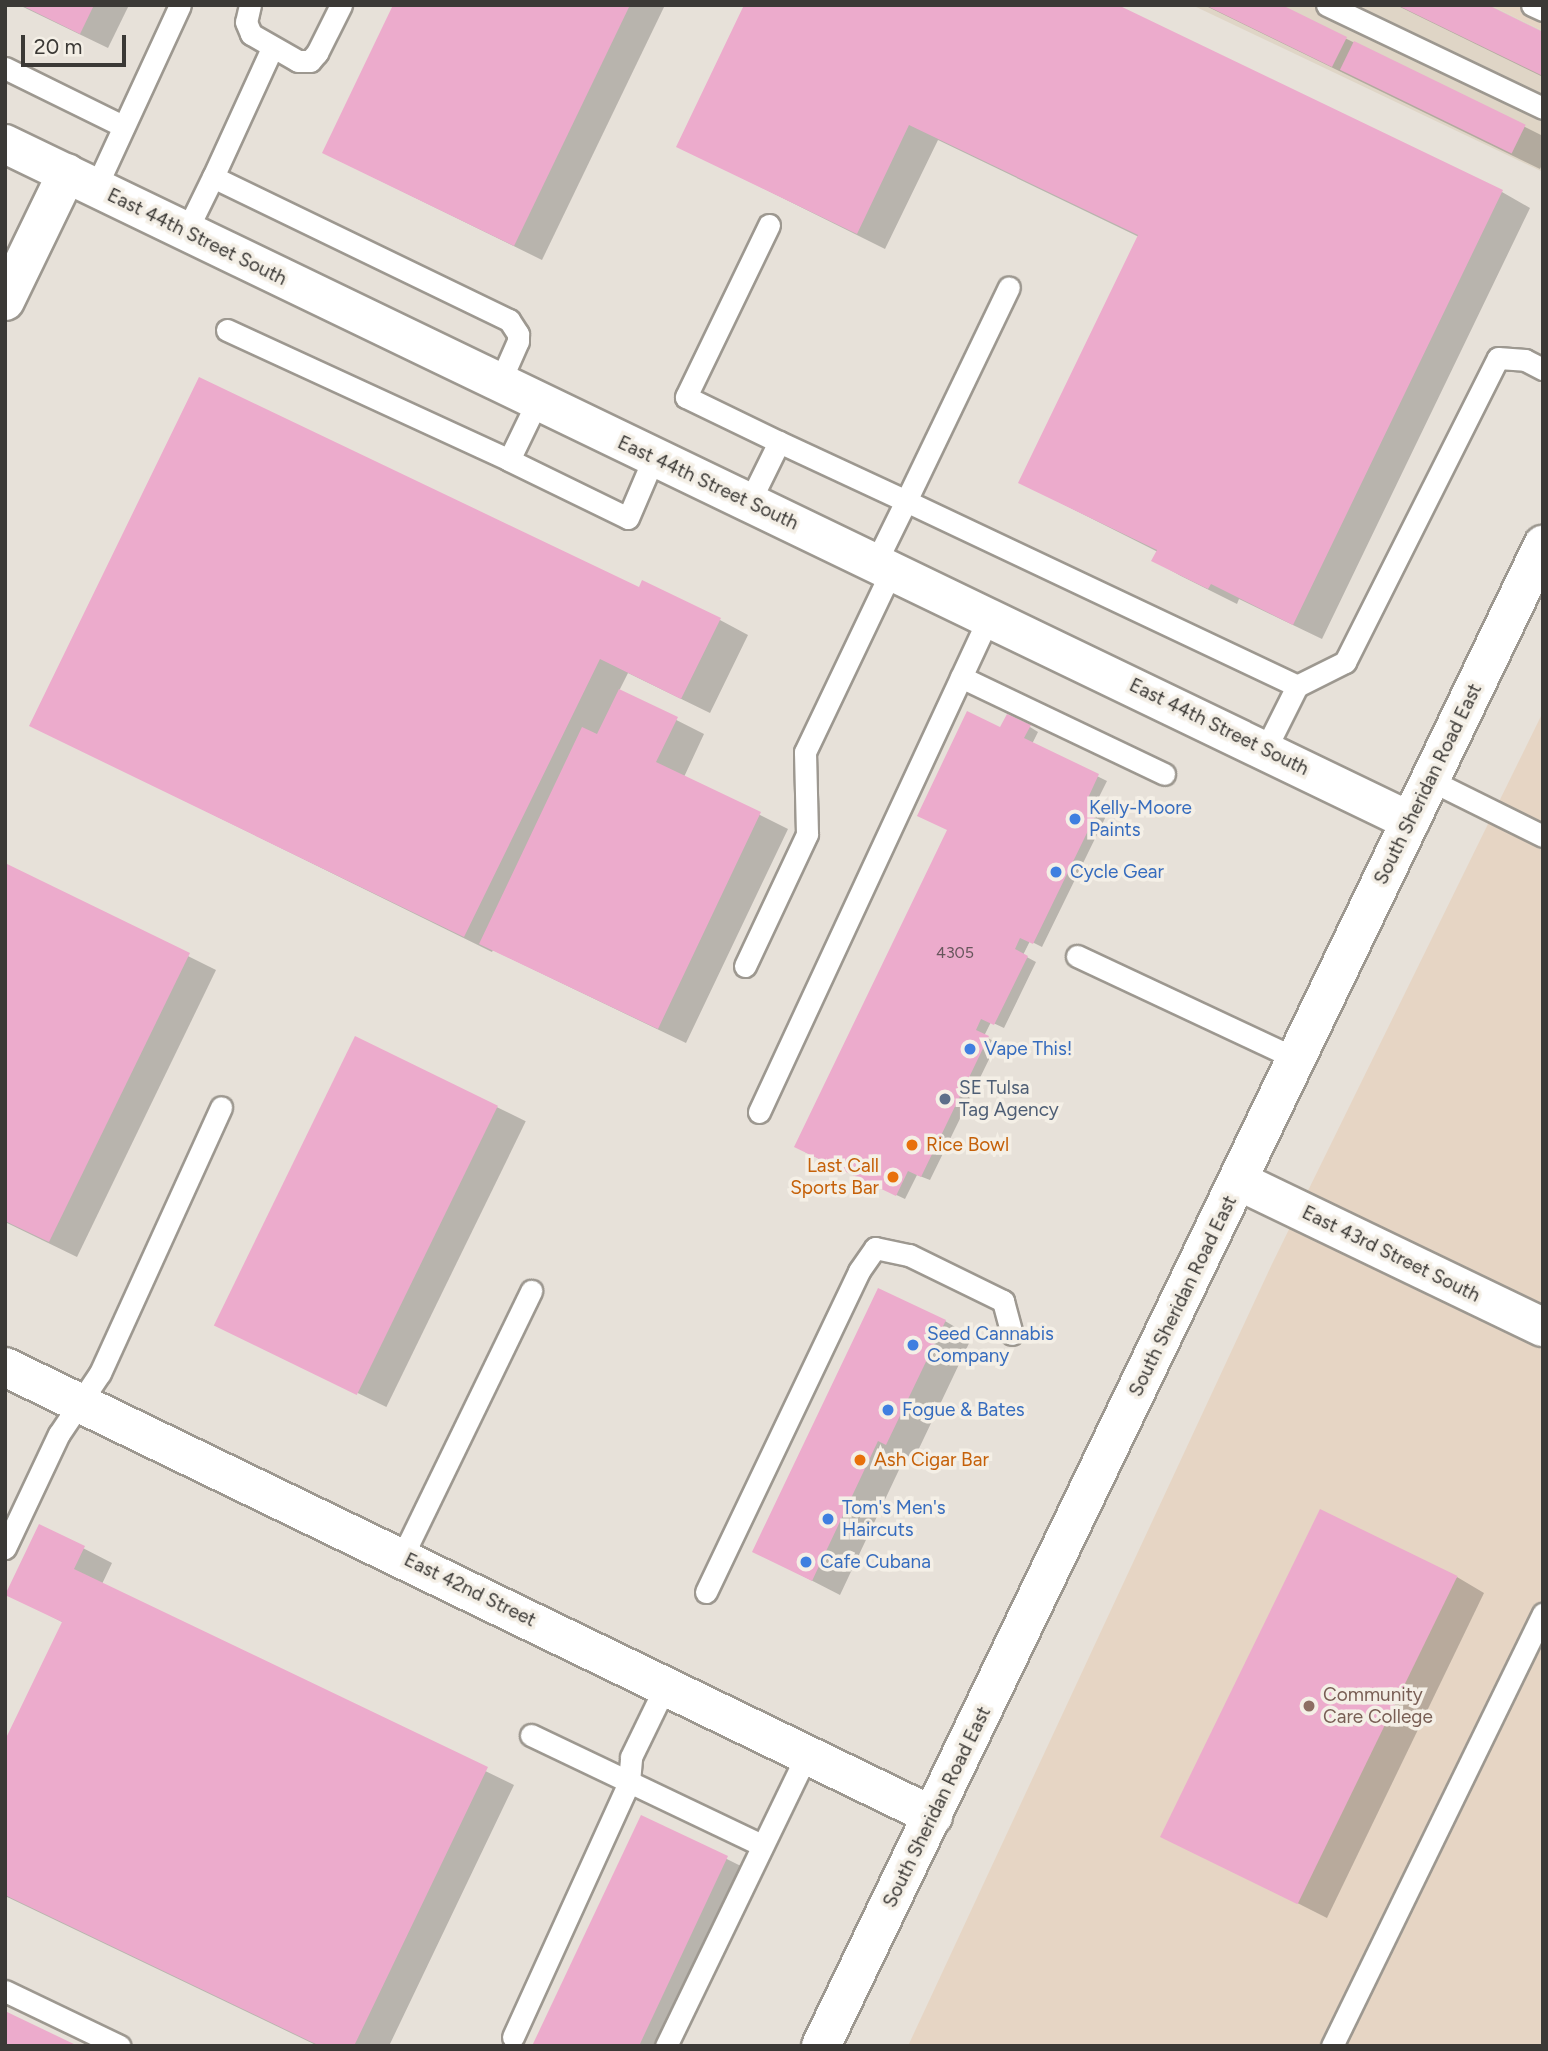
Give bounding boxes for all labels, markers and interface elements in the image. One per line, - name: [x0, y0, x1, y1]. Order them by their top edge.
- scale bar: [24, 21, 130, 65]
- text: 20 m: [34, 34, 82, 59]
- street label: East 44th Street South: [104, 184, 290, 290]
- street label: East 44th Street South: [614, 431, 802, 535]
- street label: East 44th Street South: [1126, 674, 1312, 780]
- street label: South Sheridan Road East: [1369, 680, 1487, 888]
- place label: Kelly-Moore Paints: [1089, 797, 1192, 841]
- marker: Kelly-Moore Paints: [1067, 811, 1083, 827]
- place label: Cycle Gear: [1070, 861, 1164, 883]
- marker: Cycle Gear: [1048, 864, 1064, 880]
- house number: 4305: [936, 943, 974, 963]
- place label: Vape This!: [984, 1038, 1072, 1060]
- marker: Vape This!: [962, 1041, 978, 1057]
- place label: SE Tulsa Tag Agency: [959, 1077, 1059, 1121]
- marker: SE Tulsa Tag Agency: [937, 1091, 953, 1107]
- place label: Rice Bowl: [926, 1134, 1009, 1156]
- marker: Rice Bowl: [904, 1137, 920, 1153]
- place label: Last Call Sports Bar: [790, 1155, 879, 1199]
- marker: Last Call Sports Bar: [885, 1169, 901, 1185]
- street label: South Sheridan Road East: [1124, 1192, 1242, 1400]
- street label: East 43rd Street South: [1298, 1201, 1484, 1307]
- place label: Seed Cannabis Company: [927, 1323, 1054, 1367]
- marker: Seed Cannabis Company: [905, 1337, 921, 1353]
- place label: Fogue & Bates: [902, 1399, 1025, 1421]
- marker: Fogue & Bates: [880, 1402, 896, 1418]
- place label: Ash Cigar Bar: [874, 1449, 989, 1471]
- marker: Ash Cigar Bar: [852, 1452, 868, 1468]
- place label: Tom's Men's Haircuts: [842, 1497, 946, 1541]
- marker: Tom's Men's Haircuts: [820, 1511, 836, 1527]
- street label: East 42nd Street: [400, 1548, 540, 1632]
- place label: Cafe Cubana: [820, 1551, 931, 1573]
- marker: Cafe Cubana: [798, 1554, 814, 1570]
- place label: Community Care College: [1323, 1684, 1433, 1728]
- marker: Community Care College: [1301, 1698, 1317, 1714]
- street label: South Sheridan Road East: [878, 1703, 996, 1911]

